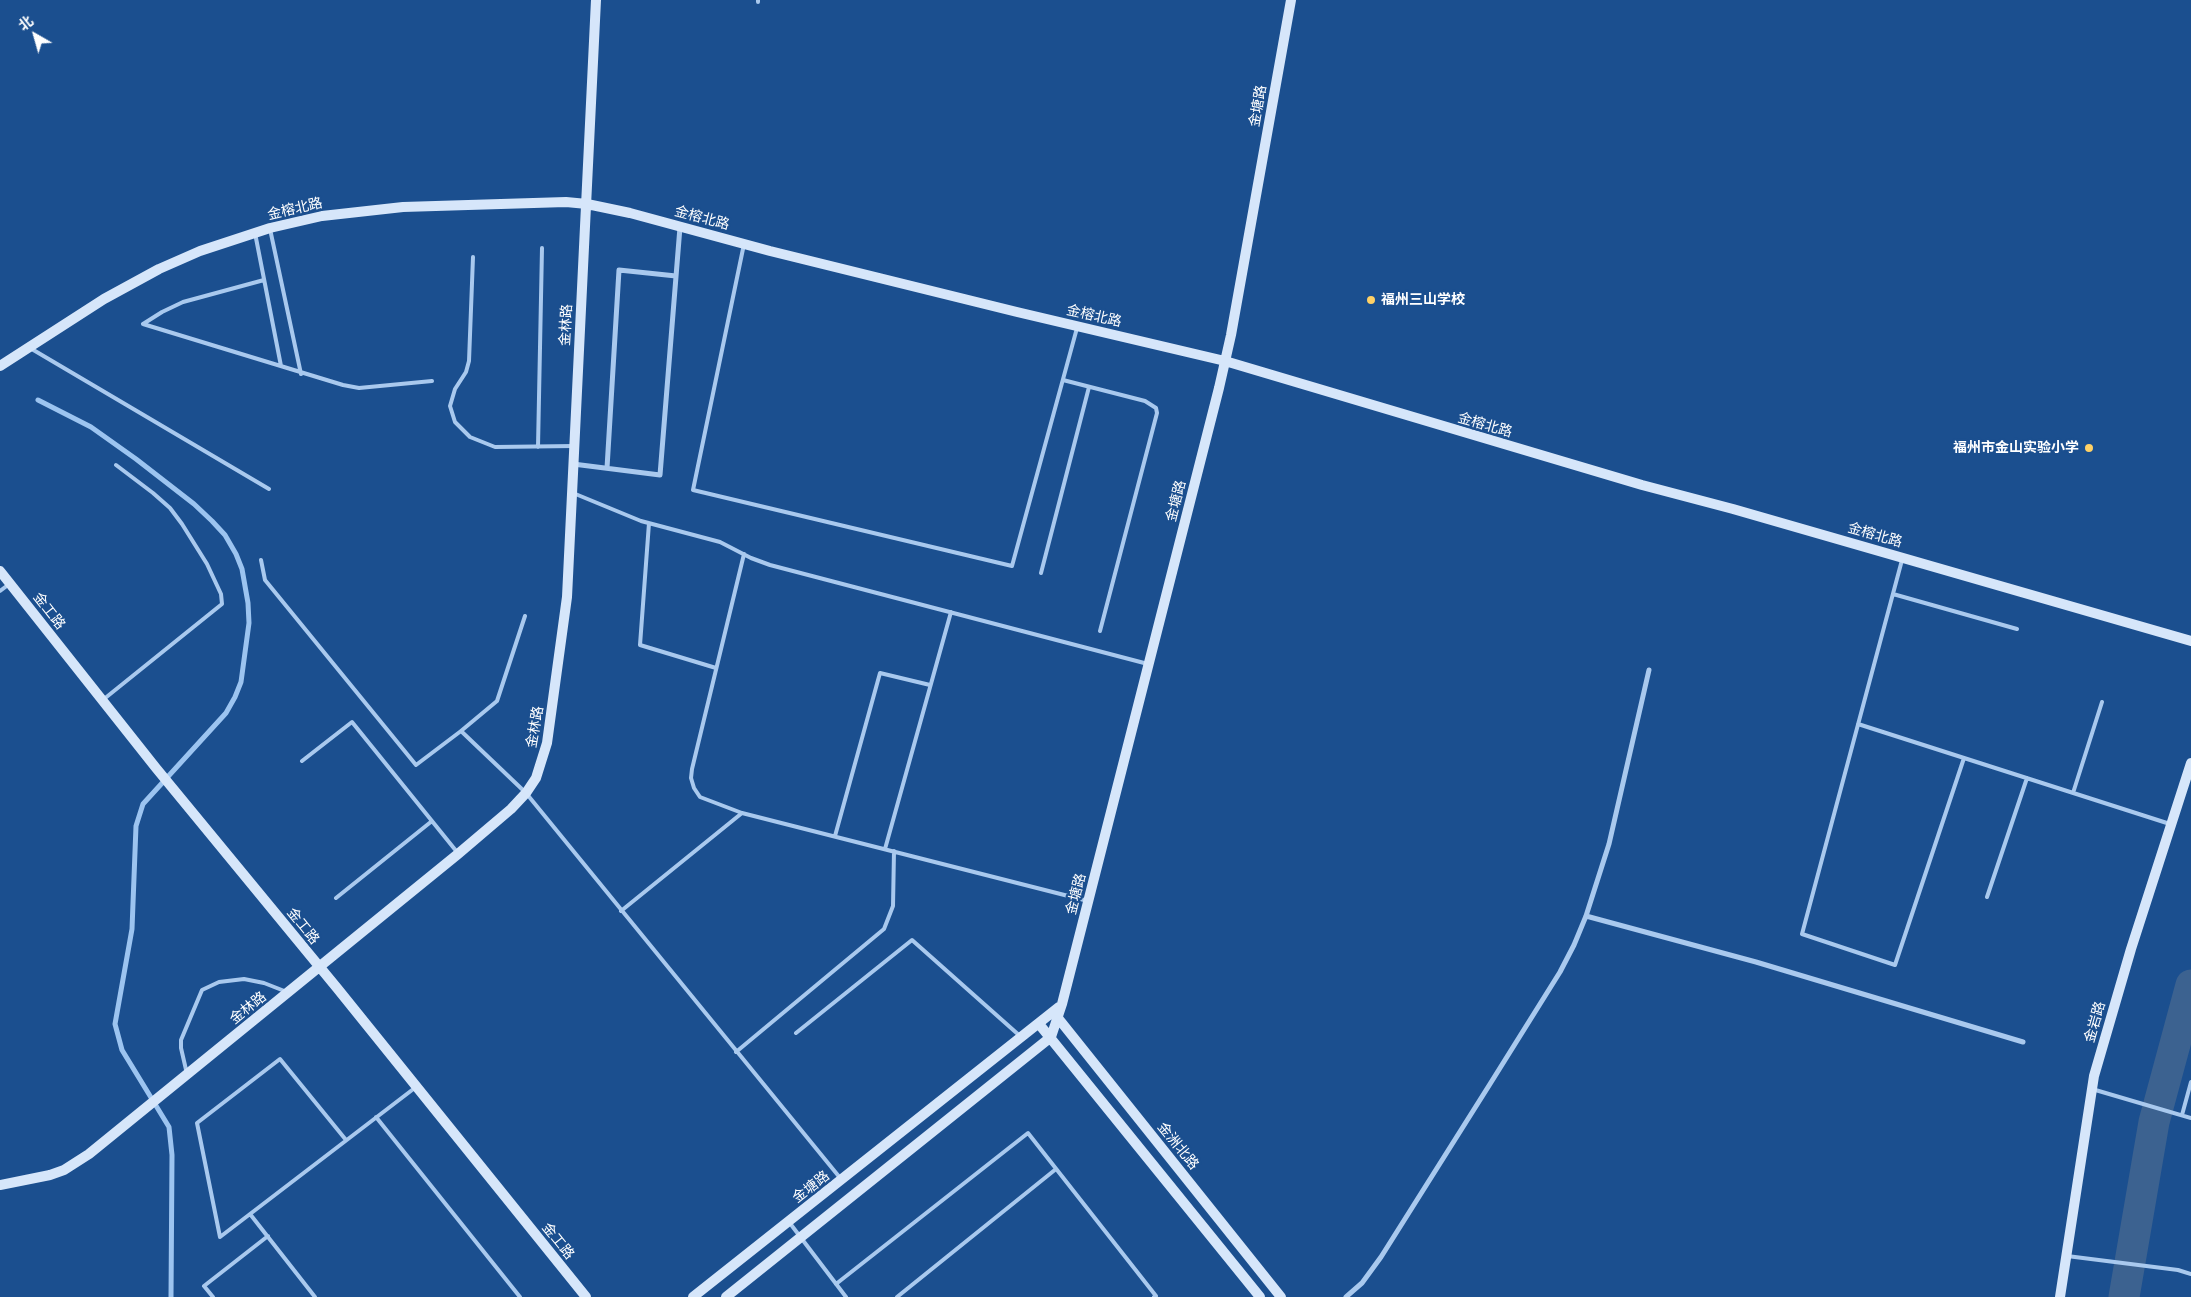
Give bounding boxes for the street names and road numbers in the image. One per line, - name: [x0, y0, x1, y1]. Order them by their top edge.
- street label: 金塘路: [1246, 84, 1270, 128]
- street label: 金榕北路: [266, 195, 324, 223]
- street label: 金榕北路: [673, 203, 731, 233]
- street label: 金榕北路: [1065, 302, 1123, 330]
- street label: 金林路: [557, 304, 575, 346]
- street label: 金榕北路: [1456, 409, 1514, 441]
- street label: 金塘路: [1163, 479, 1189, 523]
- street label: 金榕北路: [1846, 519, 1904, 551]
- street label: 金工路: [29, 589, 69, 633]
- street label: 金林路: [523, 705, 547, 749]
- street label: 金塘路: [1063, 872, 1089, 916]
- street label: 金工路: [283, 904, 323, 948]
- street label: 金林路: [226, 988, 270, 1028]
- street label: 金岩路: [2081, 999, 2109, 1045]
- street label: 金洲北路: [1154, 1119, 1202, 1173]
- street label: 金塘路: [789, 1167, 833, 1207]
- street label: 金工路: [538, 1219, 578, 1263]

